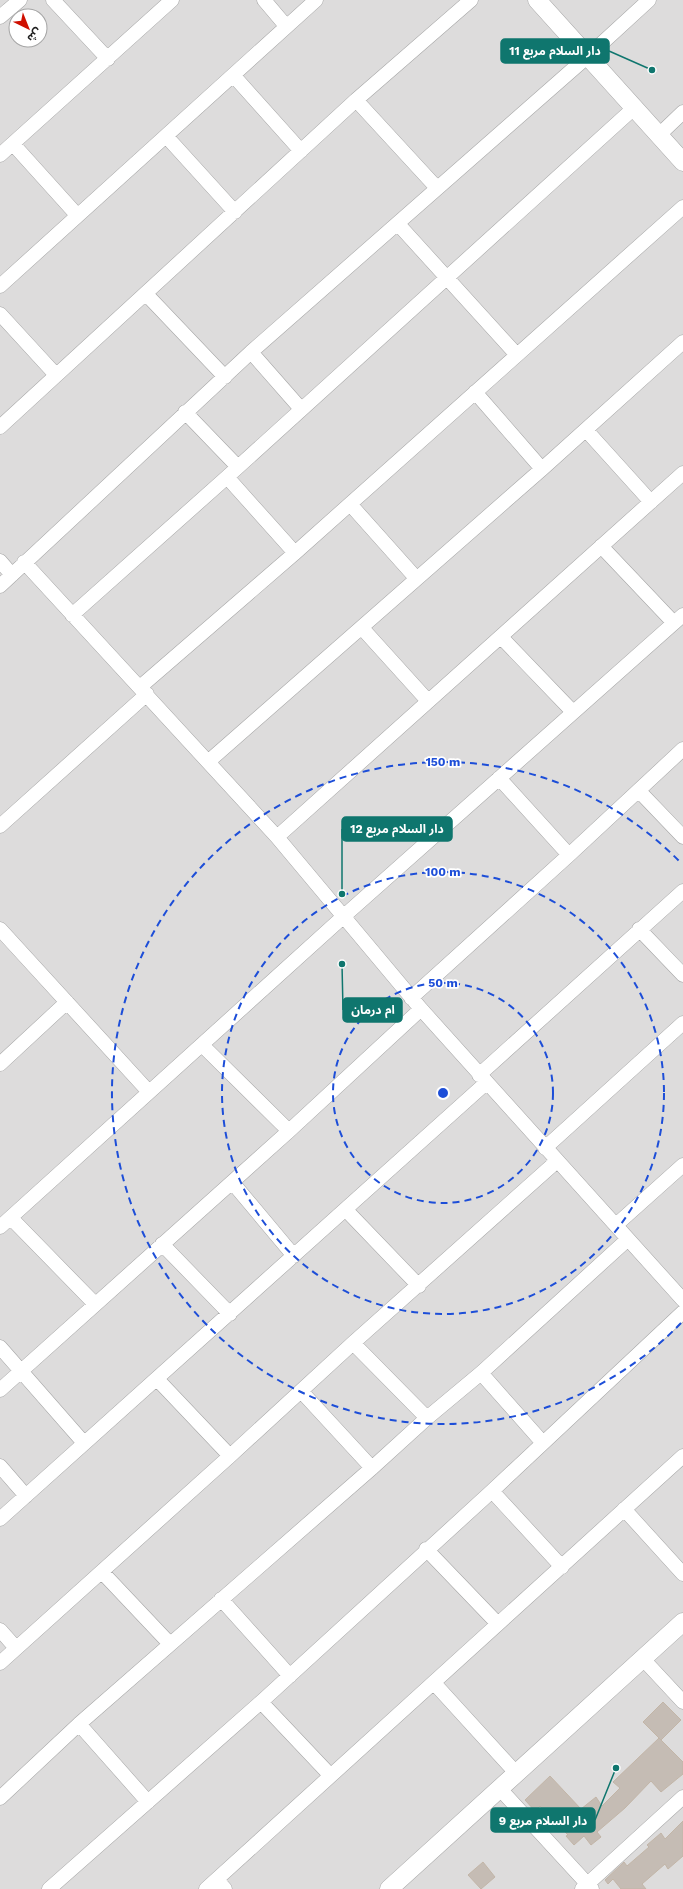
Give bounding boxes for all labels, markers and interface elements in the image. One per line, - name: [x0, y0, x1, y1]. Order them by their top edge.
- north arrow: [8, 8, 48, 48]
- text: ش: [25, 25, 44, 45]
- callout: دار السلام مربع 11: [501, 39, 609, 63]
- text: دار السلام مربع 11: [509, 44, 601, 60]
- text: 150 m: [426, 755, 460, 769]
- callout: دار السلام مربع 12: [342, 817, 452, 841]
- text: دار السلام مربع 12: [350, 822, 444, 838]
- text: 100 m: [425, 865, 461, 879]
- text: 50 m: [428, 976, 458, 990]
- callout: ام درمان: [343, 998, 402, 1022]
- text: ام درمان: [351, 1003, 395, 1019]
- centre of rings: [436, 1086, 450, 1100]
- callout: دار السلام مربع 9: [491, 1808, 595, 1832]
- text: دار السلام مربع 9: [499, 1814, 587, 1830]

